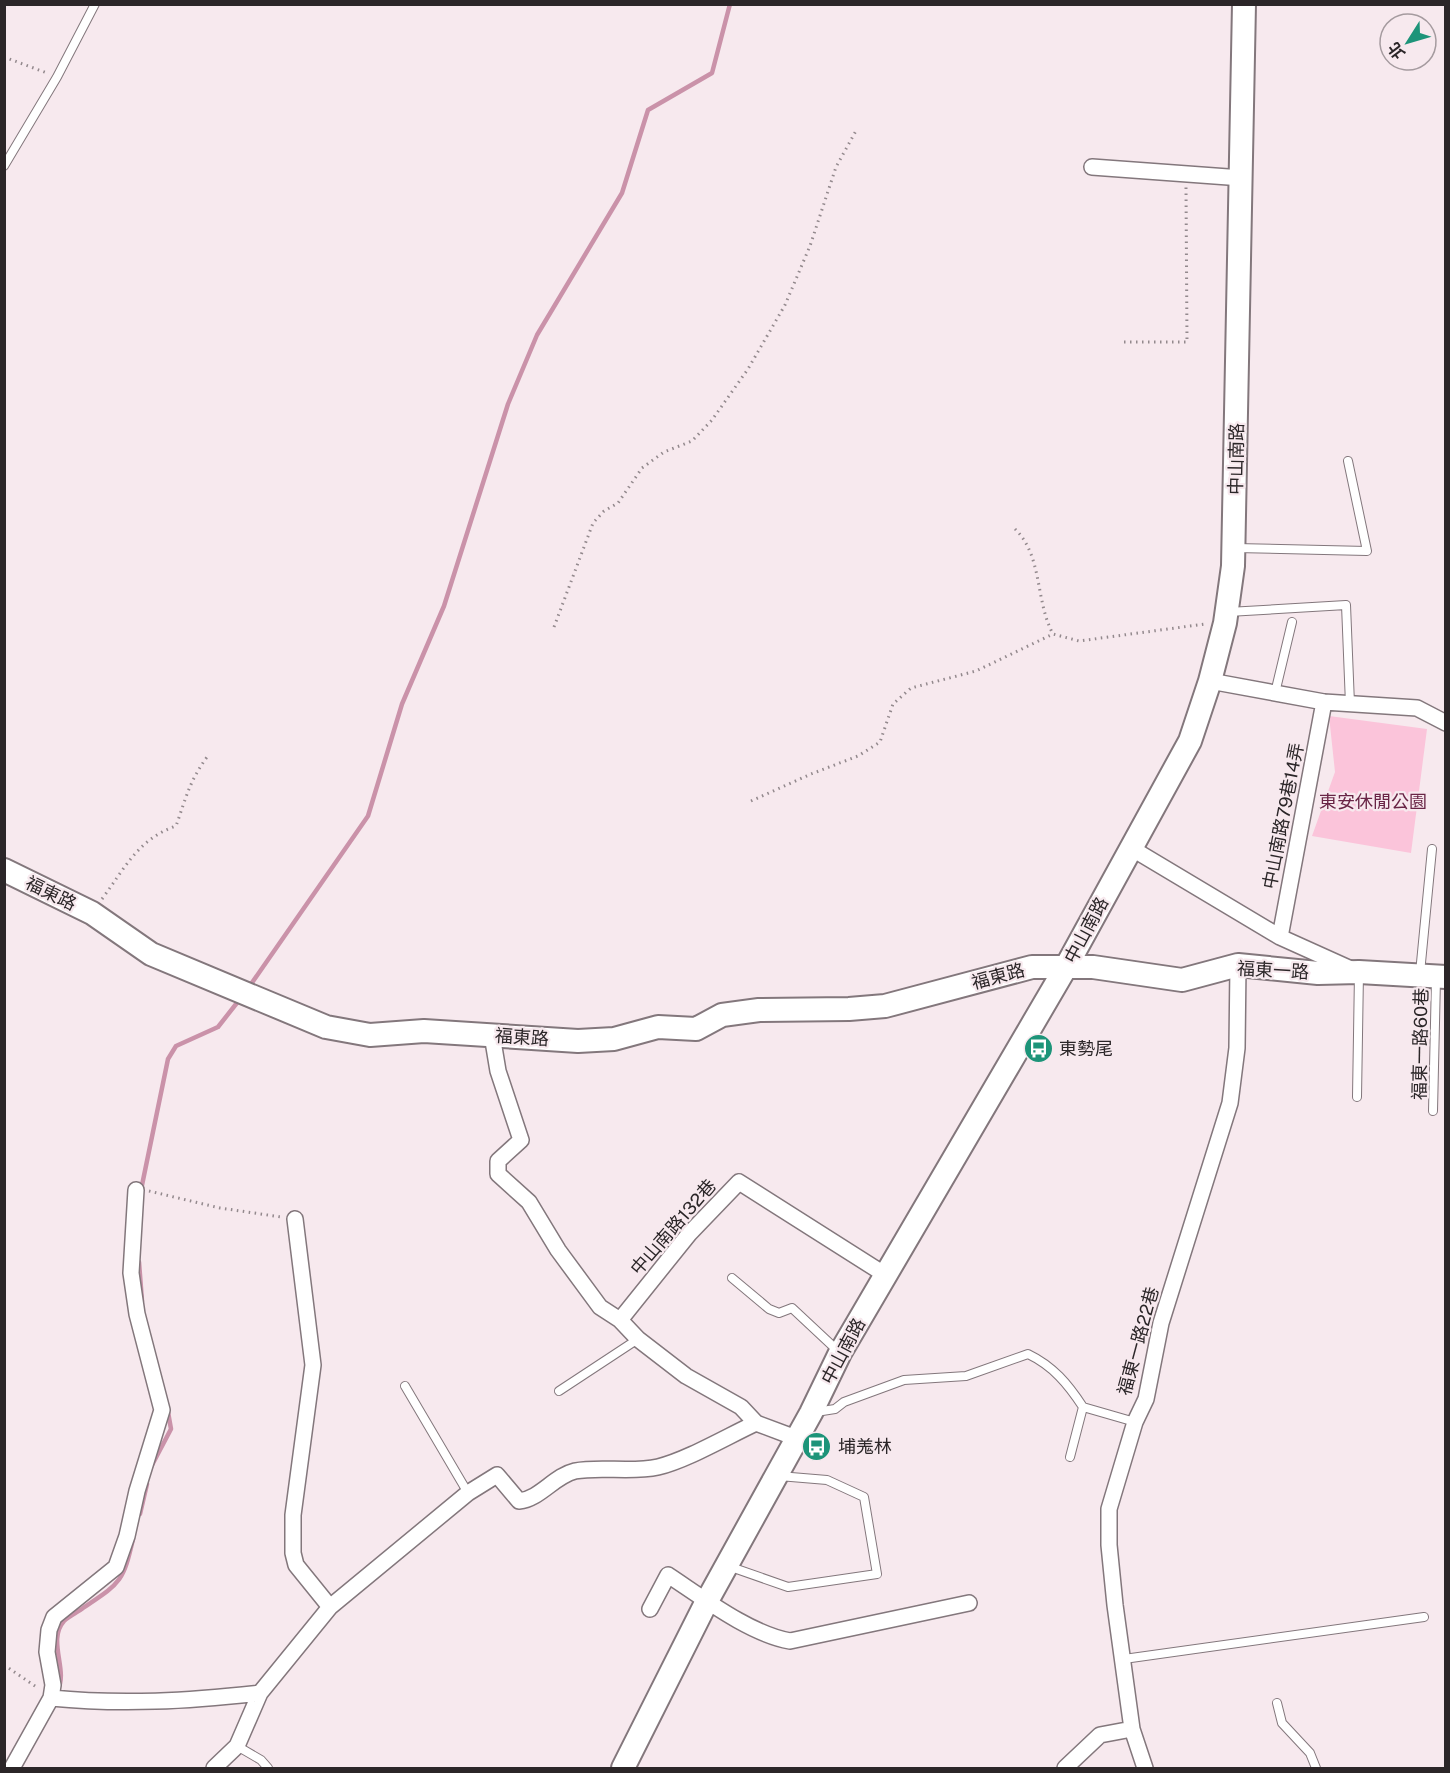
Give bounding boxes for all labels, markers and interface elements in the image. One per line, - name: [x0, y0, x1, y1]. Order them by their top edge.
- north arrow: [1378, 12, 1438, 72]
- text: 北: [1384, 39, 1409, 63]
- street label: 中山南路: [1225, 423, 1247, 495]
- street label: 中山南路79巷14弄: [1259, 741, 1307, 891]
- park label: 東安休閒公園: [1319, 791, 1427, 812]
- street label: 福東路: [22, 872, 80, 914]
- street label: 中山南路: [1060, 893, 1112, 967]
- street label: 福東一路: [1236, 958, 1310, 982]
- street label: 福東路: [969, 959, 1027, 993]
- street label: 福東一路60巷: [1409, 988, 1431, 1100]
- street label: 福東路: [494, 1025, 550, 1049]
- bus stop icon: 東勢尾: [1022, 1032, 1054, 1064]
- place label: 東勢尾: [1059, 1038, 1113, 1059]
- street label: 中山南路132巷: [626, 1175, 720, 1279]
- street label: 福東一路22巷: [1113, 1284, 1163, 1398]
- street label: 中山南路: [817, 1314, 869, 1388]
- bus stop icon: 埔羗林: [801, 1430, 833, 1462]
- place label: 埔羗林: [838, 1436, 892, 1457]

